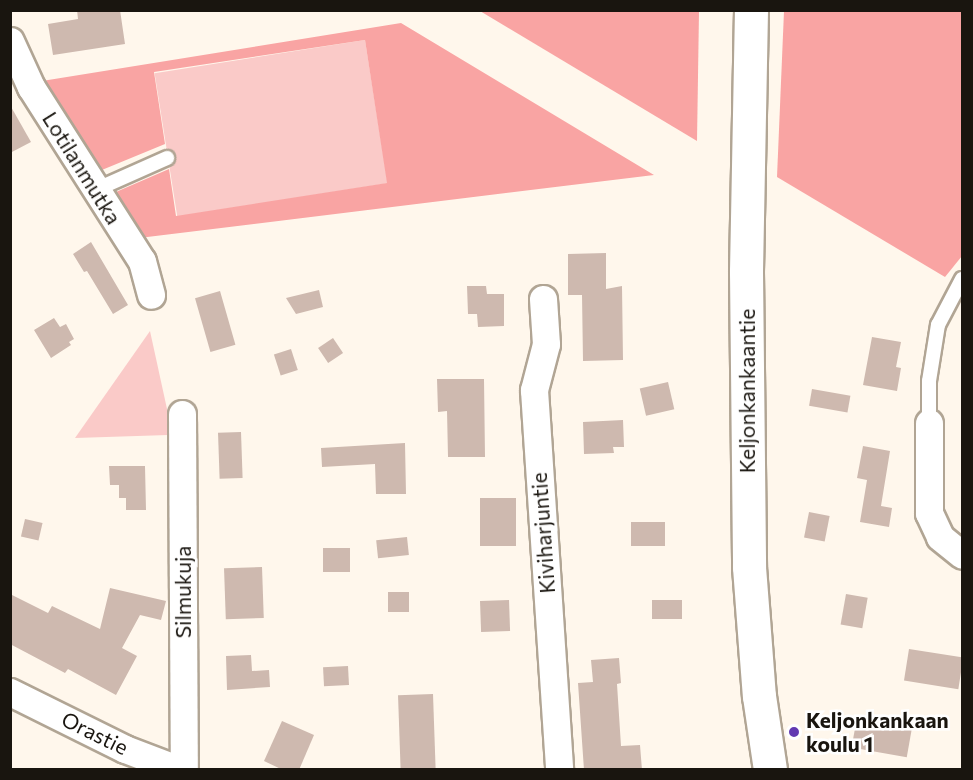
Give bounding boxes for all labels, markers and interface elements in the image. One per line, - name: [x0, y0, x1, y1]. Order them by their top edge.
- street label: Lotilanmutka: [37, 107, 127, 229]
- street label: Keljonkankaantie: [734, 309, 760, 473]
- street label: Kiviharjuntie: [526, 472, 560, 594]
- street label: Silmukuja: [170, 546, 196, 638]
- street label: Orastie: [58, 706, 132, 760]
- place label: Keljonkankaan koulu 1: [806, 707, 949, 757]
- marker: Keljonkankaan koulu 1: [787, 725, 801, 739]

